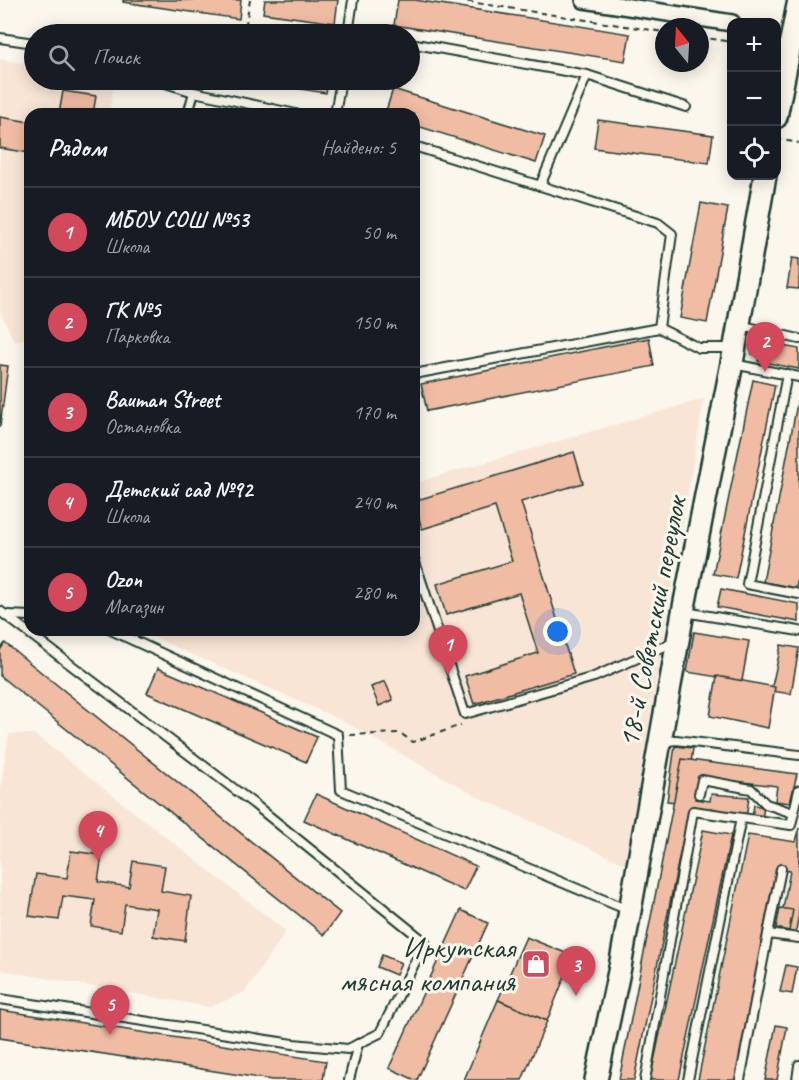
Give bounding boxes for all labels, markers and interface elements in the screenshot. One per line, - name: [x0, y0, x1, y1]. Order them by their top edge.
- north arrow: [655, 18, 709, 72]
- map controls: [727, 18, 781, 180]
- button: +: [727, 18, 781, 72]
- search box: [24, 24, 420, 90]
- icon: search: [45, 41, 78, 74]
- text: Поиск: [93, 43, 139, 71]
- button: −: [727, 72, 781, 126]
- button: locate: [727, 126, 781, 180]
- text: Рядом: [48, 131, 106, 164]
- text: Найдено: 5: [321, 135, 396, 160]
- text: МБОУ СОШ №53: [105, 206, 249, 234]
- text: 1: [63, 220, 72, 245]
- text: 50 m: [362, 220, 396, 245]
- text: Школа: [105, 234, 149, 259]
- text: ГК №5: [105, 296, 160, 324]
- text: 2: [63, 310, 72, 335]
- text: 150 m: [353, 310, 396, 335]
- pin: 2: [746, 322, 784, 372]
- text: Парковка: [105, 324, 169, 349]
- text: Bauman Street: [105, 386, 220, 414]
- text: 3: [63, 400, 72, 425]
- text: 170 m: [353, 400, 396, 425]
- text: Остановка: [105, 414, 180, 439]
- text: Детский сад №92: [105, 476, 252, 504]
- text: 4: [63, 490, 72, 515]
- text: 240 m: [353, 490, 396, 515]
- street label: 18-й Советский переулок: [609, 491, 695, 750]
- text: Школа: [105, 504, 149, 529]
- text: Ozon: [105, 566, 142, 594]
- text: 5: [63, 580, 72, 605]
- text: 280 m: [353, 580, 396, 605]
- text: Магазин: [105, 594, 163, 619]
- your location: [543, 617, 572, 646]
- pin: 1: [428, 626, 468, 675]
- pin: 4: [78, 812, 118, 861]
- place label: Иркутская мясная компания: [340, 928, 518, 1000]
- pin: 3: [556, 946, 596, 996]
- shop icon: Иркутская мясная компания: [520, 948, 552, 980]
- pin: 5: [90, 986, 130, 1035]

